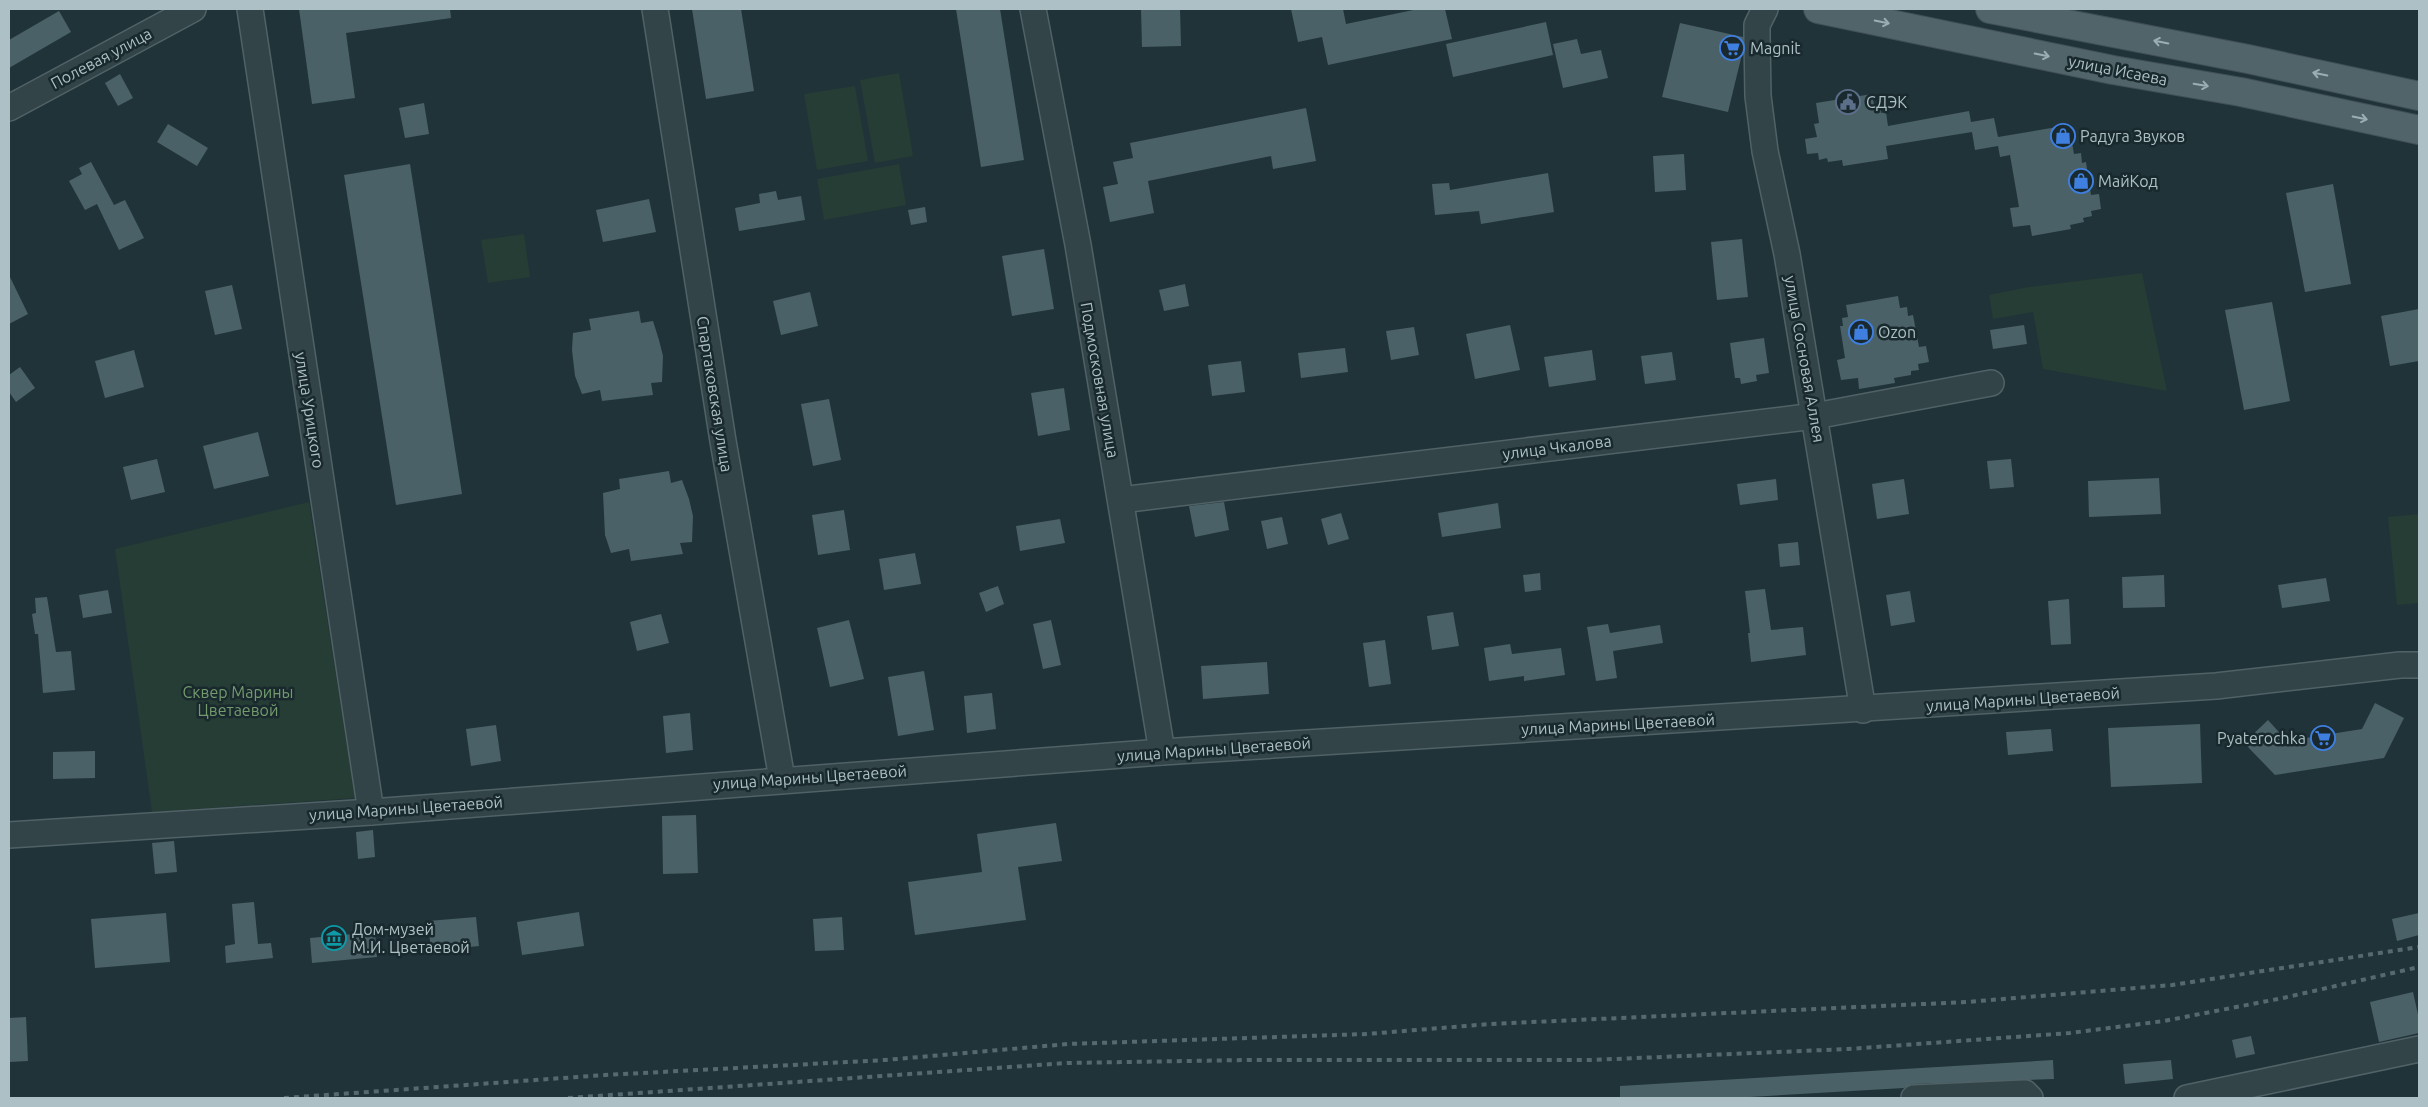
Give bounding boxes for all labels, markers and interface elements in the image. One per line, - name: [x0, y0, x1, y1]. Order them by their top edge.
- one-way arrow: [1874, 18, 1890, 27]
- street label: Полевая улица: [47, 24, 155, 92]
- supermarket icon: Magnit: [1719, 35, 1745, 61]
- one-way arrow: [2153, 37, 2169, 46]
- place label: Magnit: [1750, 39, 1801, 57]
- one-way arrow: [2033, 51, 2049, 60]
- street label: улица Исаева: [2067, 52, 2169, 88]
- one-way arrow: [2313, 69, 2329, 79]
- one-way arrow: [2193, 81, 2209, 91]
- public building icon: СДЭК: [1835, 89, 1861, 115]
- place label: СДЭК: [1866, 93, 1907, 111]
- one-way arrow: [2352, 114, 2368, 123]
- shop icon: Радуга Звуков: [2050, 123, 2076, 149]
- place label: Радуга Звуков: [2080, 127, 2185, 145]
- shop icon: МайКод: [2068, 168, 2094, 194]
- place label: МайКод: [2098, 172, 2158, 190]
- street label: улица Сосновая Аллея: [1781, 274, 1829, 444]
- street label: Подмосковная улица: [1077, 301, 1123, 459]
- street label: Спартаковская улица: [694, 315, 736, 473]
- shop icon: Ozon: [1848, 319, 1874, 345]
- place label: Ozon: [1878, 323, 1916, 341]
- street label: улица Урицкого: [292, 351, 328, 469]
- street label: улица Чкалова: [1502, 431, 1612, 463]
- park label: Сквер Марины Цветаевой: [183, 683, 293, 719]
- street label: улица Марины Цветаевой: [1926, 683, 2120, 715]
- street label: улица Марины Цветаевой: [1521, 710, 1715, 738]
- supermarket icon: Pyaterochka: [2310, 725, 2336, 751]
- place label: Pyaterochka: [2217, 729, 2306, 747]
- street label: улица Марины Цветаевой: [1117, 733, 1311, 765]
- street label: улица Марины Цветаевой: [713, 761, 907, 793]
- street label: улица Марины Цветаевой: [309, 792, 503, 824]
- place label: Дом-музей М.И. Цветаевой: [352, 920, 470, 956]
- museum icon: Дом-музей М.И. Цветаевой: [321, 925, 347, 951]

